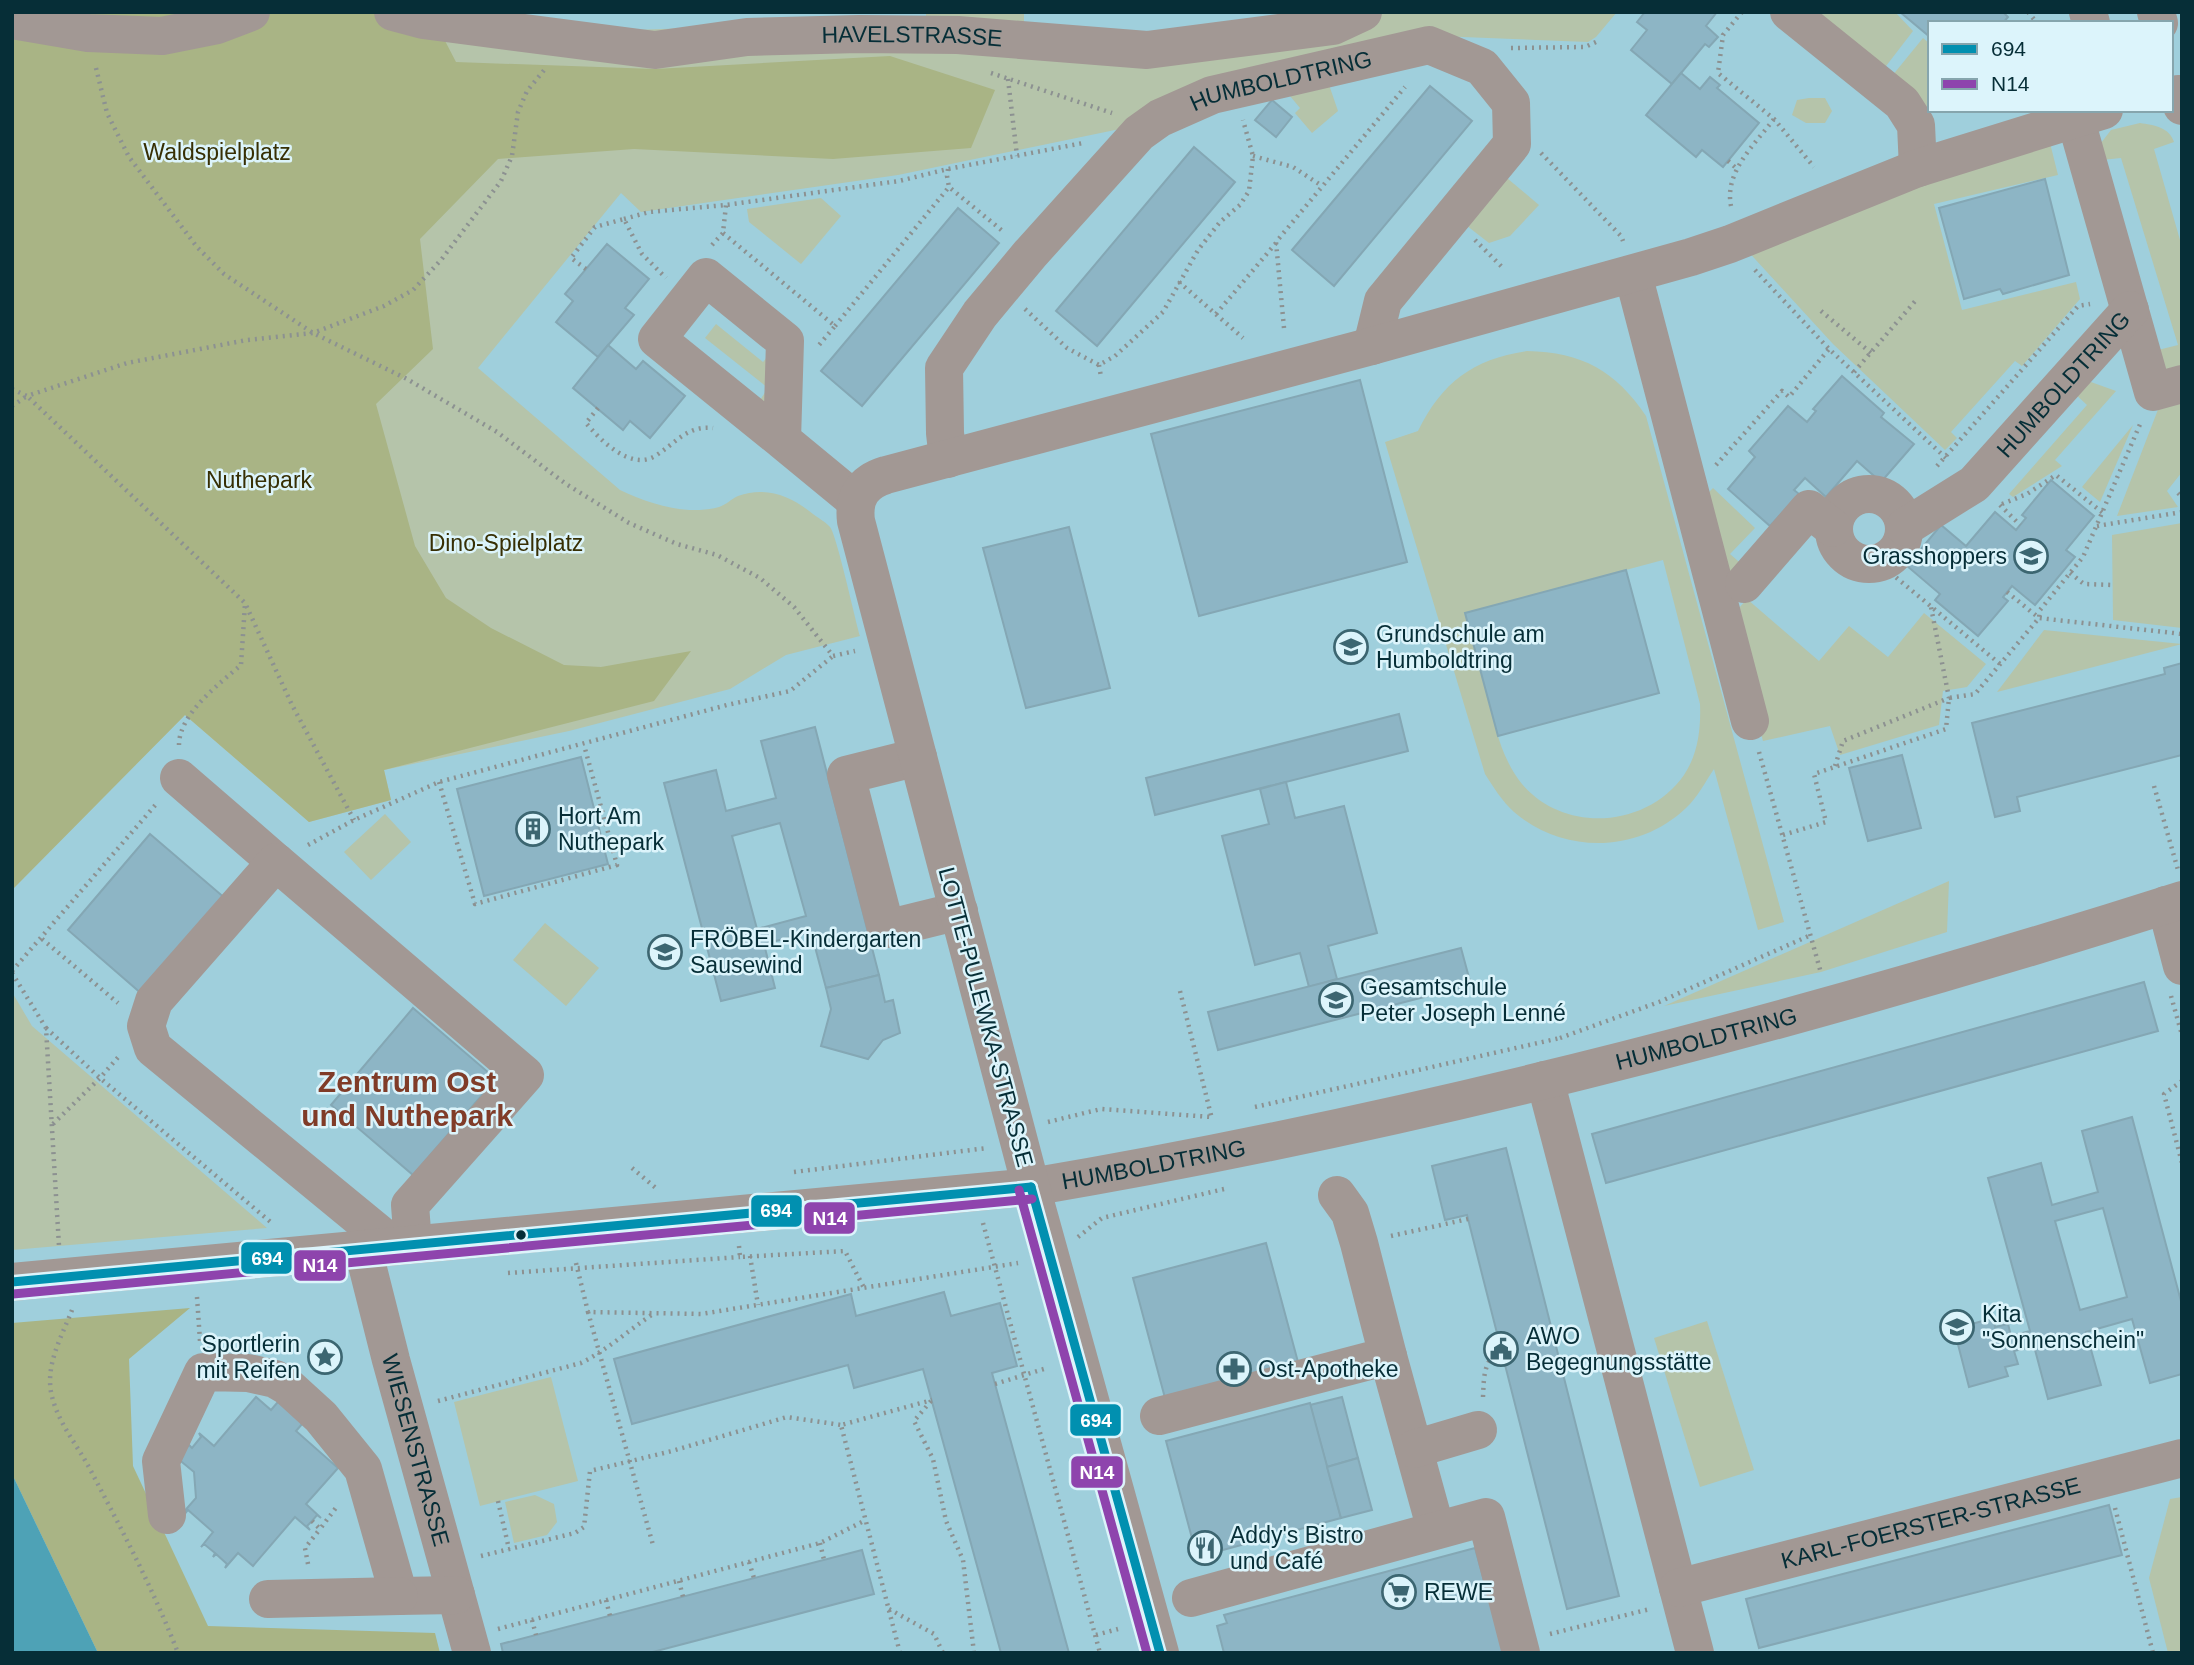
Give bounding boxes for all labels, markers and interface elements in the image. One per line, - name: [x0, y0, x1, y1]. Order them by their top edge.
- street label: HAVELSTRASSE: [821, 21, 1004, 51]
- legend: [1928, 21, 2173, 112]
- text: 694: [1991, 37, 2026, 60]
- street label: HUMBOLDTRING: [1186, 46, 1374, 116]
- text: N14: [1991, 72, 2030, 95]
- park label: Waldspielplatz: [143, 139, 291, 165]
- street label: HUMBOLDTRING: [1991, 306, 2135, 463]
- park label: Nuthepark: [206, 467, 313, 493]
- park label: Dino-Spielplatz: [429, 530, 583, 556]
- school or university icon: Grasshoppers: [2012, 537, 2050, 575]
- place label: Grasshoppers: [1863, 543, 2007, 569]
- place label: Grundschule am Humboldtring: [1376, 621, 1545, 673]
- school or university icon: Grundschule am Humboldtring: [1332, 628, 1370, 666]
- place label: Hort Am Nuthepark: [558, 803, 665, 855]
- building icon: Hort Am Nuthepark: [514, 810, 552, 848]
- street label: LOTTE-PULEWKA-STRASSE: [933, 864, 1039, 1170]
- place label: FRÖBEL-Kindergarten Sausewind: [690, 926, 921, 978]
- school or university icon: FRÖBEL-Kindergarten Sausewind: [646, 933, 684, 971]
- place label: Gesamtschule Peter Joseph Lenné: [1360, 974, 1566, 1026]
- school or university icon: Gesamtschule Peter Joseph Lenné: [1317, 981, 1355, 1019]
- street label: HUMBOLDTRING: [1613, 1002, 1800, 1075]
- district label: Zentrum Ost und Nuthepark: [301, 1065, 513, 1132]
- street label: HUMBOLDTRING: [1060, 1134, 1248, 1195]
- line badge: 694: [750, 1194, 803, 1228]
- text: 694: [760, 1200, 792, 1221]
- line badge: N14: [803, 1201, 856, 1235]
- text: N14: [813, 1208, 848, 1229]
- unlabelled marker: [514, 1228, 528, 1242]
- line badge: 694: [240, 1241, 293, 1275]
- text: 694: [251, 1248, 283, 1269]
- line badge: N14: [293, 1249, 347, 1282]
- text: N14: [303, 1255, 338, 1276]
- place label: Kita "Sonnenschein": [1982, 1301, 2144, 1353]
- school or university icon: Kita "Sonnenschein": [1938, 1308, 1976, 1346]
- place label: AWO Begegnungsstätte: [1526, 1323, 1711, 1375]
- public building icon: AWO Begegnungsstätte: [1482, 1330, 1520, 1368]
- place label: Sportlerin mit Reifen: [196, 1331, 300, 1383]
- place icon: Sportlerin mit Reifen: [306, 1338, 344, 1376]
- pharmacy icon: Ost-Apotheke: [1215, 1350, 1253, 1388]
- street label: WIESENSTRASSE: [377, 1351, 455, 1549]
- place label: Ost-Apotheke: [1258, 1356, 1399, 1382]
- line badge: 694: [1069, 1403, 1122, 1437]
- text: 694: [1080, 1410, 1112, 1431]
- line badge: N14: [1070, 1455, 1124, 1489]
- text: N14: [1080, 1462, 1115, 1483]
- street label: KARL-FOERSTER-STRASSE: [1778, 1472, 2083, 1574]
- place label: Addy's Bistro und Café: [1230, 1522, 1364, 1574]
- restaurant icon: Addy's Bistro und Café: [1186, 1529, 1224, 1567]
- supermarket icon: REWE: [1380, 1573, 1418, 1611]
- place label: REWE: [1424, 1579, 1493, 1605]

